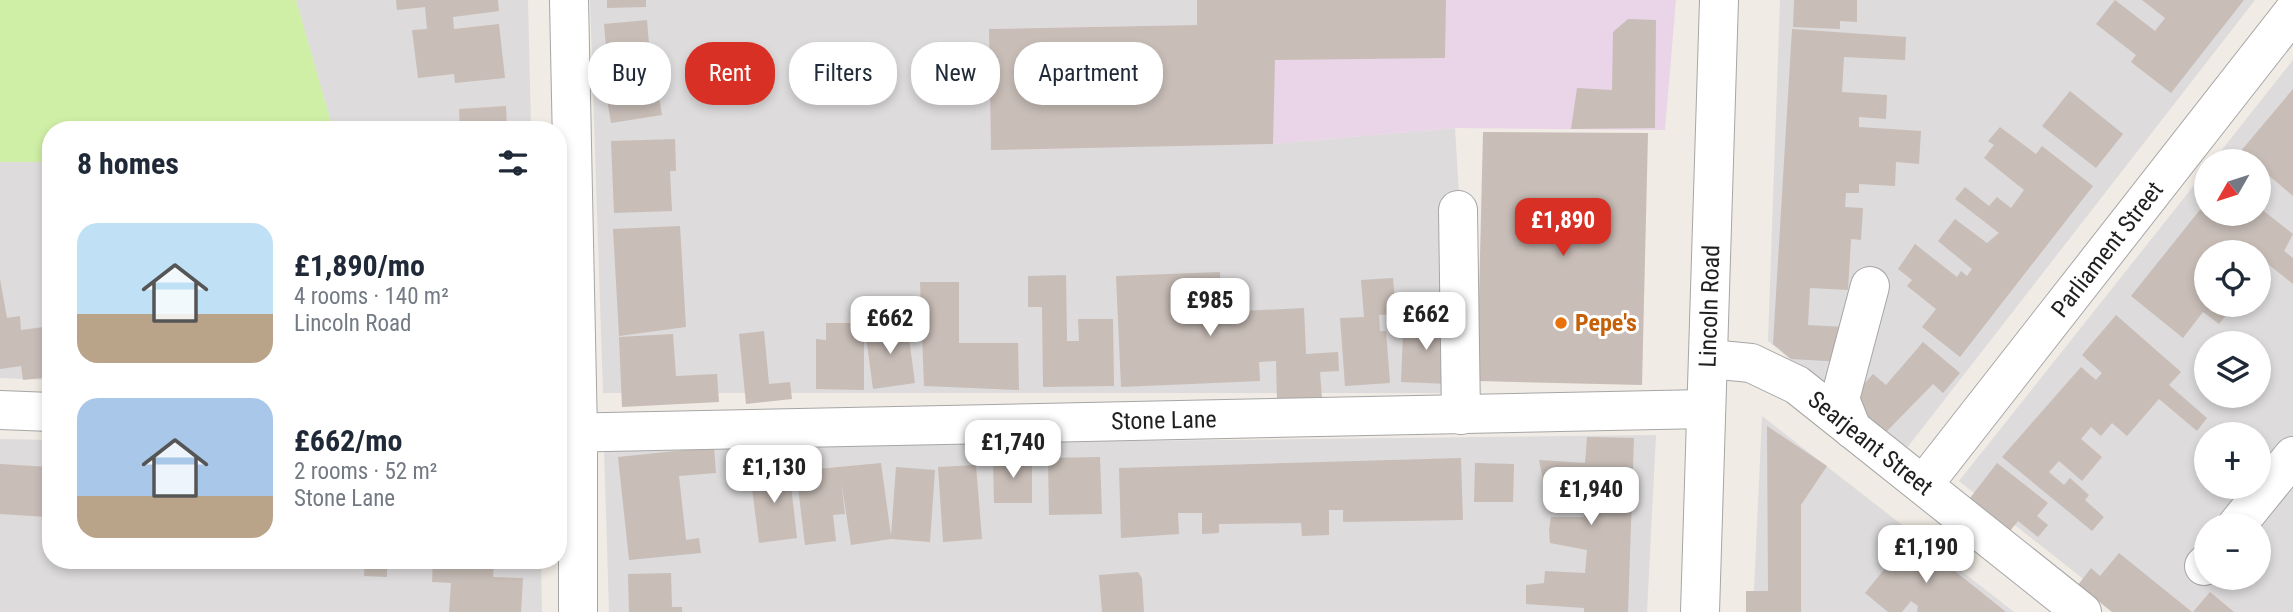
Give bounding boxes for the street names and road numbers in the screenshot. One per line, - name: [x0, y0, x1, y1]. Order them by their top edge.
- street label: Parliament Street: [2046, 176, 2169, 323]
- street label: Lincoln Road: [1694, 244, 1725, 368]
- street label: Searjeant Street: [1803, 385, 1938, 501]
- street label: Stone Lane: [1111, 405, 1217, 435]

